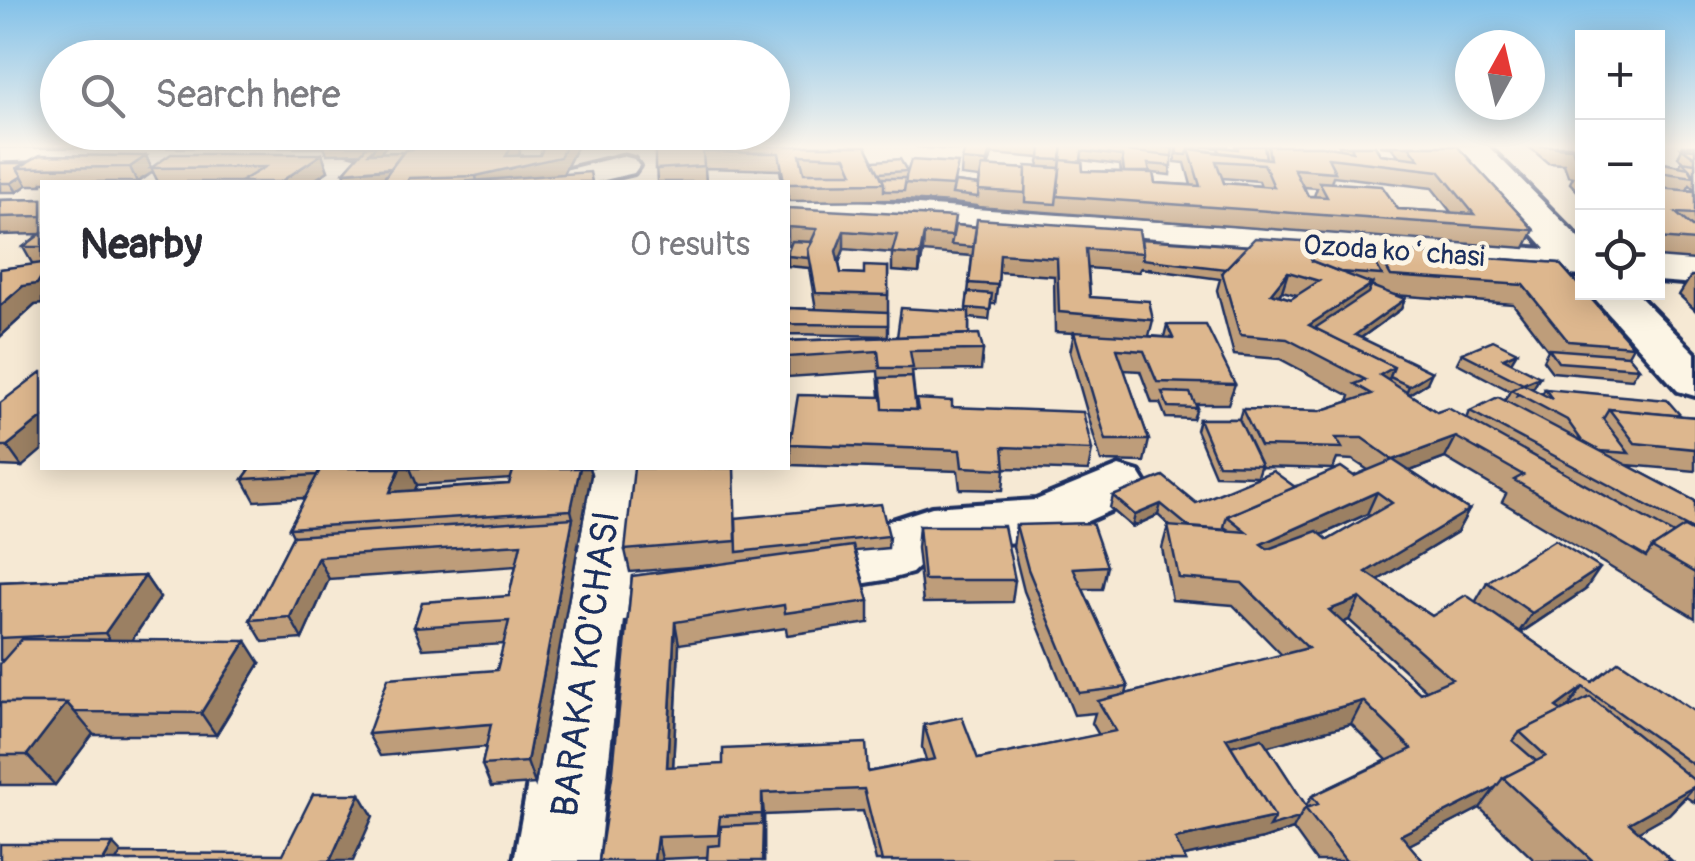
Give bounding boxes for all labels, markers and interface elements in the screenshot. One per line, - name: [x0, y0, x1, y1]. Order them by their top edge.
- north arrow: [1455, 30, 1545, 120]
- map controls: [1575, 30, 1665, 300]
- button: +: [1575, 30, 1665, 120]
- search box: [40, 40, 790, 150]
- icon: search: [75, 68, 130, 123]
- text: Search here: [155, 71, 341, 119]
- button: −: [1575, 120, 1665, 210]
- button: locate: [1575, 210, 1665, 300]
- text: Nearby: [80, 219, 202, 271]
- text: 0 results: [630, 225, 750, 265]
- street label: Ozoda koʻchasi: [1302, 228, 1486, 275]
- street label: BARAKA KO'CHASI: [541, 508, 631, 820]

